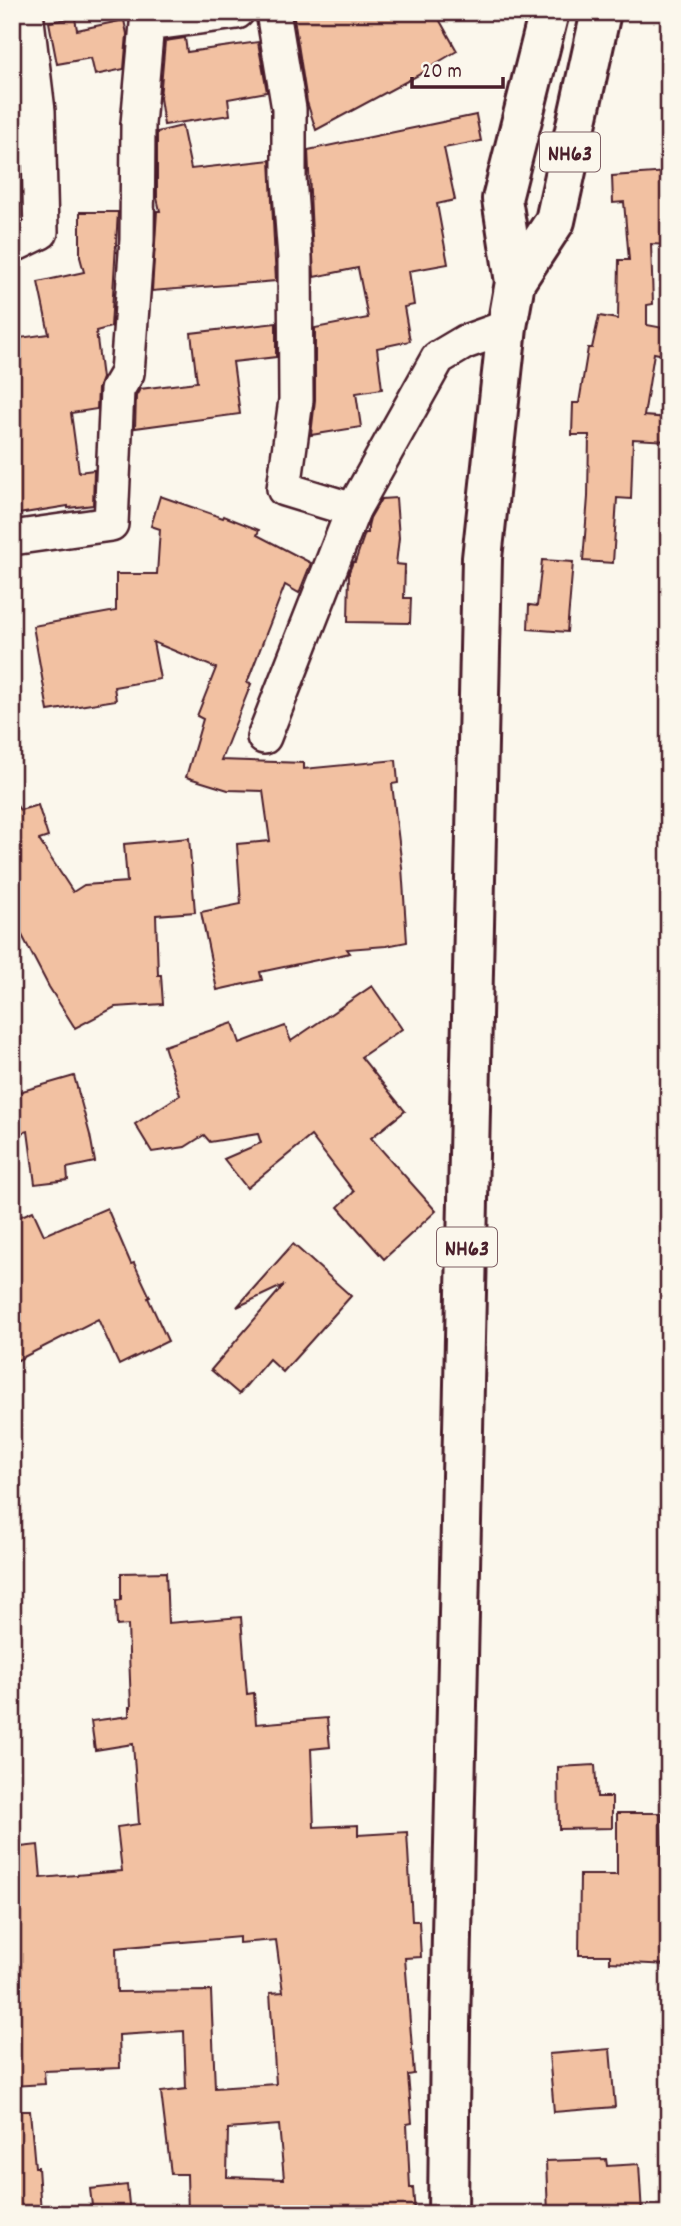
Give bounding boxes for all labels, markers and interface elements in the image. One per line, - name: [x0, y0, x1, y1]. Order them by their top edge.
- scale bar: [412, 46, 503, 90]
- text: 20 m: [422, 58, 462, 88]
- road number: NH63: [540, 132, 600, 172]
- road number: NH63: [437, 1228, 497, 1266]

